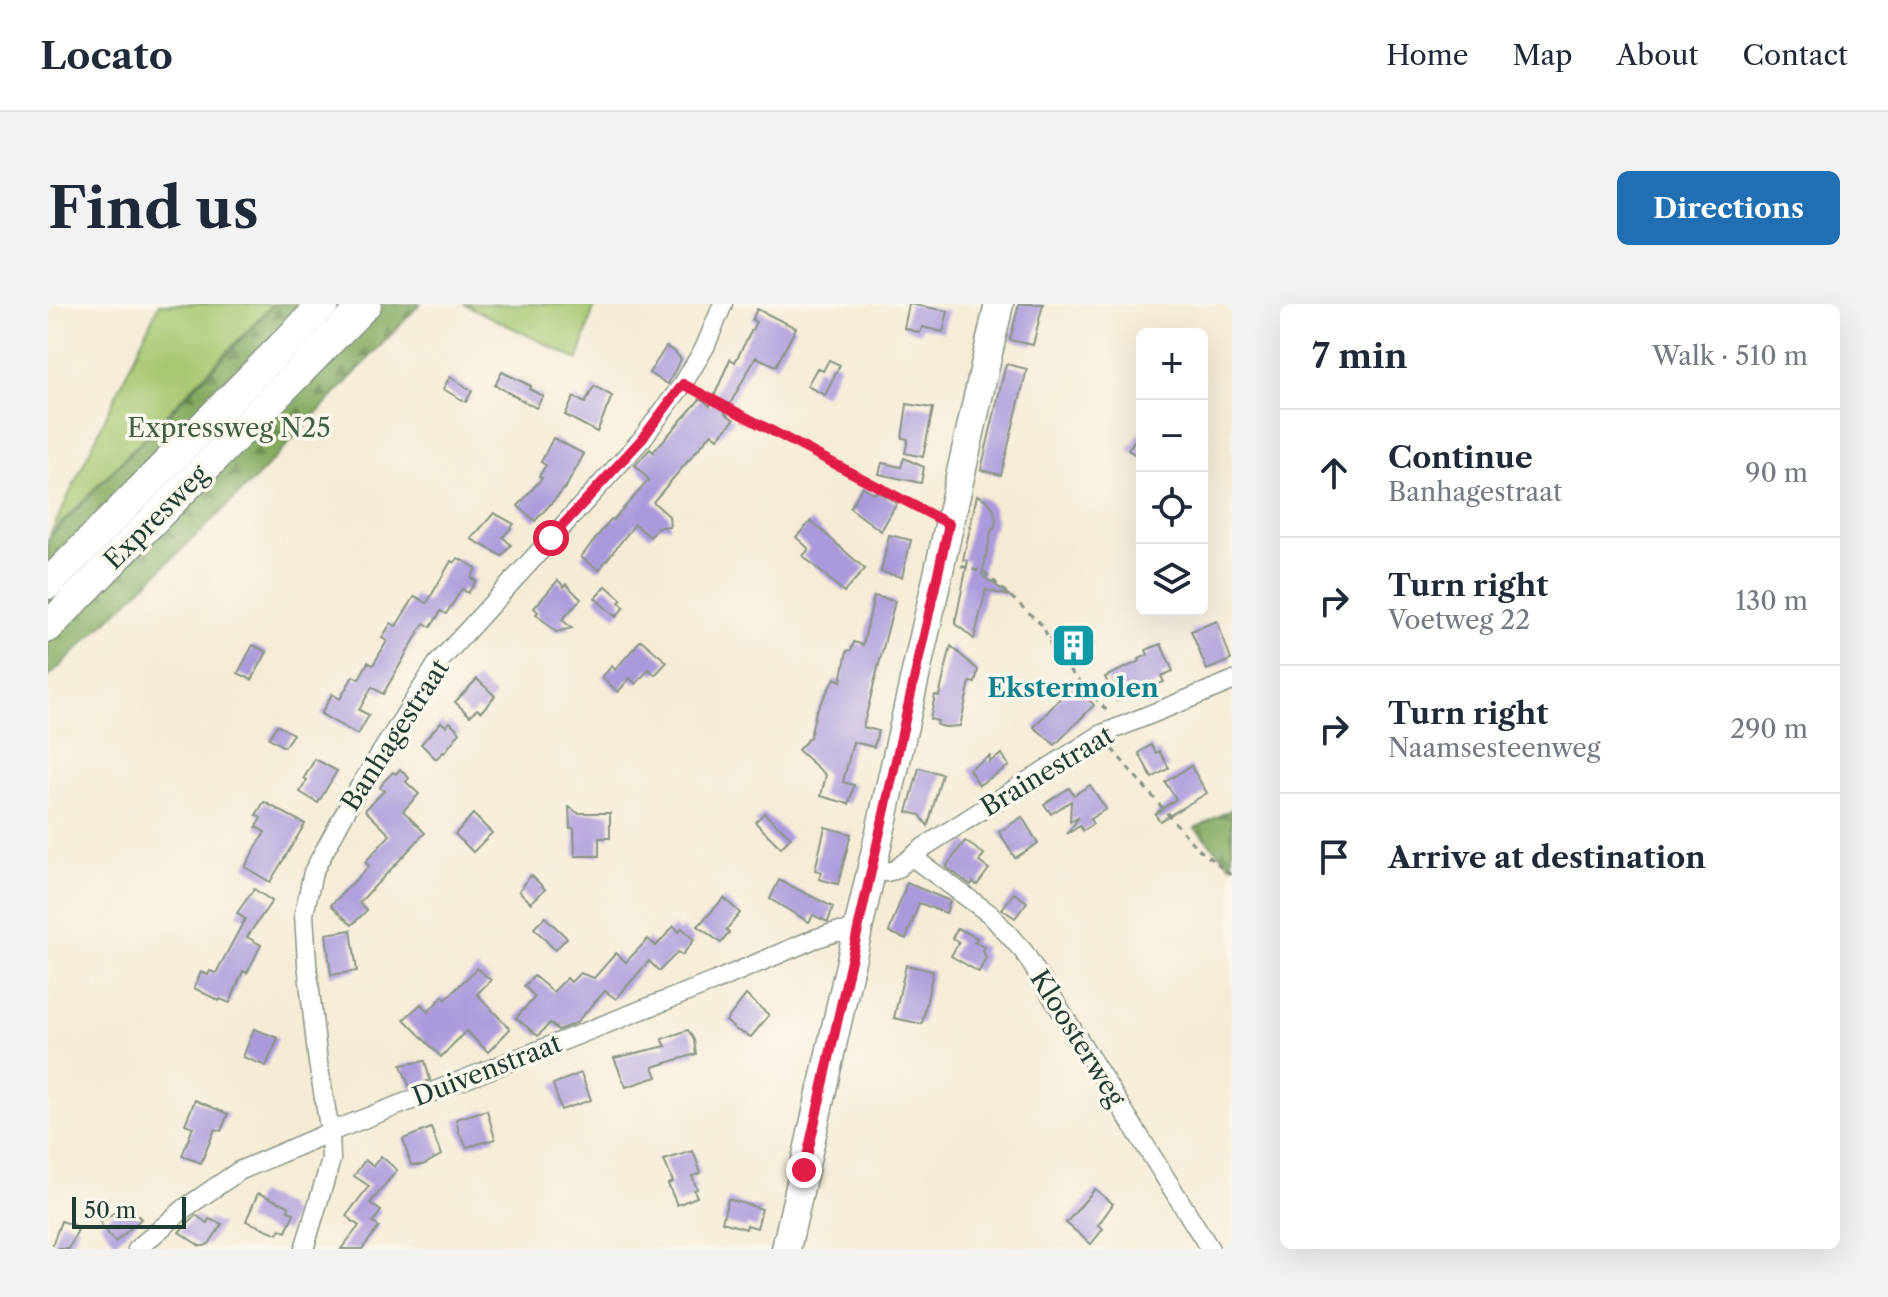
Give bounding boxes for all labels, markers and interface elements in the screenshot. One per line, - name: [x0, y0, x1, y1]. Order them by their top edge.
- text: Locato: [40, 32, 173, 79]
- text: Home: [1386, 38, 1468, 72]
- text: Map: [1512, 38, 1572, 72]
- text: About: [1616, 38, 1698, 72]
- text: Contact: [1742, 38, 1848, 72]
- button: Directions: [1617, 171, 1840, 245]
- text: Find us: [48, 174, 259, 243]
- map controls: [1136, 328, 1208, 616]
- button: +: [1136, 328, 1208, 400]
- text: 7 min: [1312, 335, 1408, 377]
- text: Walk · 510 m: [1652, 340, 1808, 372]
- button: −: [1136, 400, 1208, 472]
- park label: Expressweg N25: [127, 412, 331, 444]
- text: Continue: [1388, 439, 1533, 476]
- icon: ahead: [1312, 451, 1356, 495]
- text: 90 m: [1745, 457, 1808, 489]
- street label: Expresweg: [97, 458, 215, 576]
- button: locate: [1136, 472, 1208, 544]
- text: Banhagestraat: [1388, 476, 1562, 508]
- route start: [533, 520, 569, 556]
- button: layers: [1136, 544, 1208, 616]
- text: Turn right: [1388, 567, 1548, 604]
- icon: right: [1312, 579, 1356, 623]
- text: 130 m: [1735, 585, 1808, 617]
- text: Voetweg 22: [1388, 604, 1530, 636]
- building icon: Ekstermolen: [1049, 621, 1097, 669]
- street label: Banhagestraat: [334, 653, 456, 817]
- place label: Ekstermolen: [987, 672, 1159, 704]
- text: Turn right: [1388, 695, 1548, 732]
- icon: right: [1312, 707, 1356, 751]
- text: 290 m: [1730, 713, 1808, 745]
- street label: Brainestraat: [975, 718, 1120, 823]
- text: Naamsesteenweg: [1388, 732, 1601, 764]
- icon: arrive: [1312, 835, 1356, 879]
- text: Arrive at destination: [1388, 839, 1706, 876]
- street label: Kloosterweg: [1023, 964, 1133, 1112]
- street label: Duivenstraat: [408, 1027, 567, 1113]
- route end: [786, 1152, 822, 1188]
- scale bar: [72, 1193, 186, 1229]
- text: 50 m: [84, 1197, 136, 1224]

